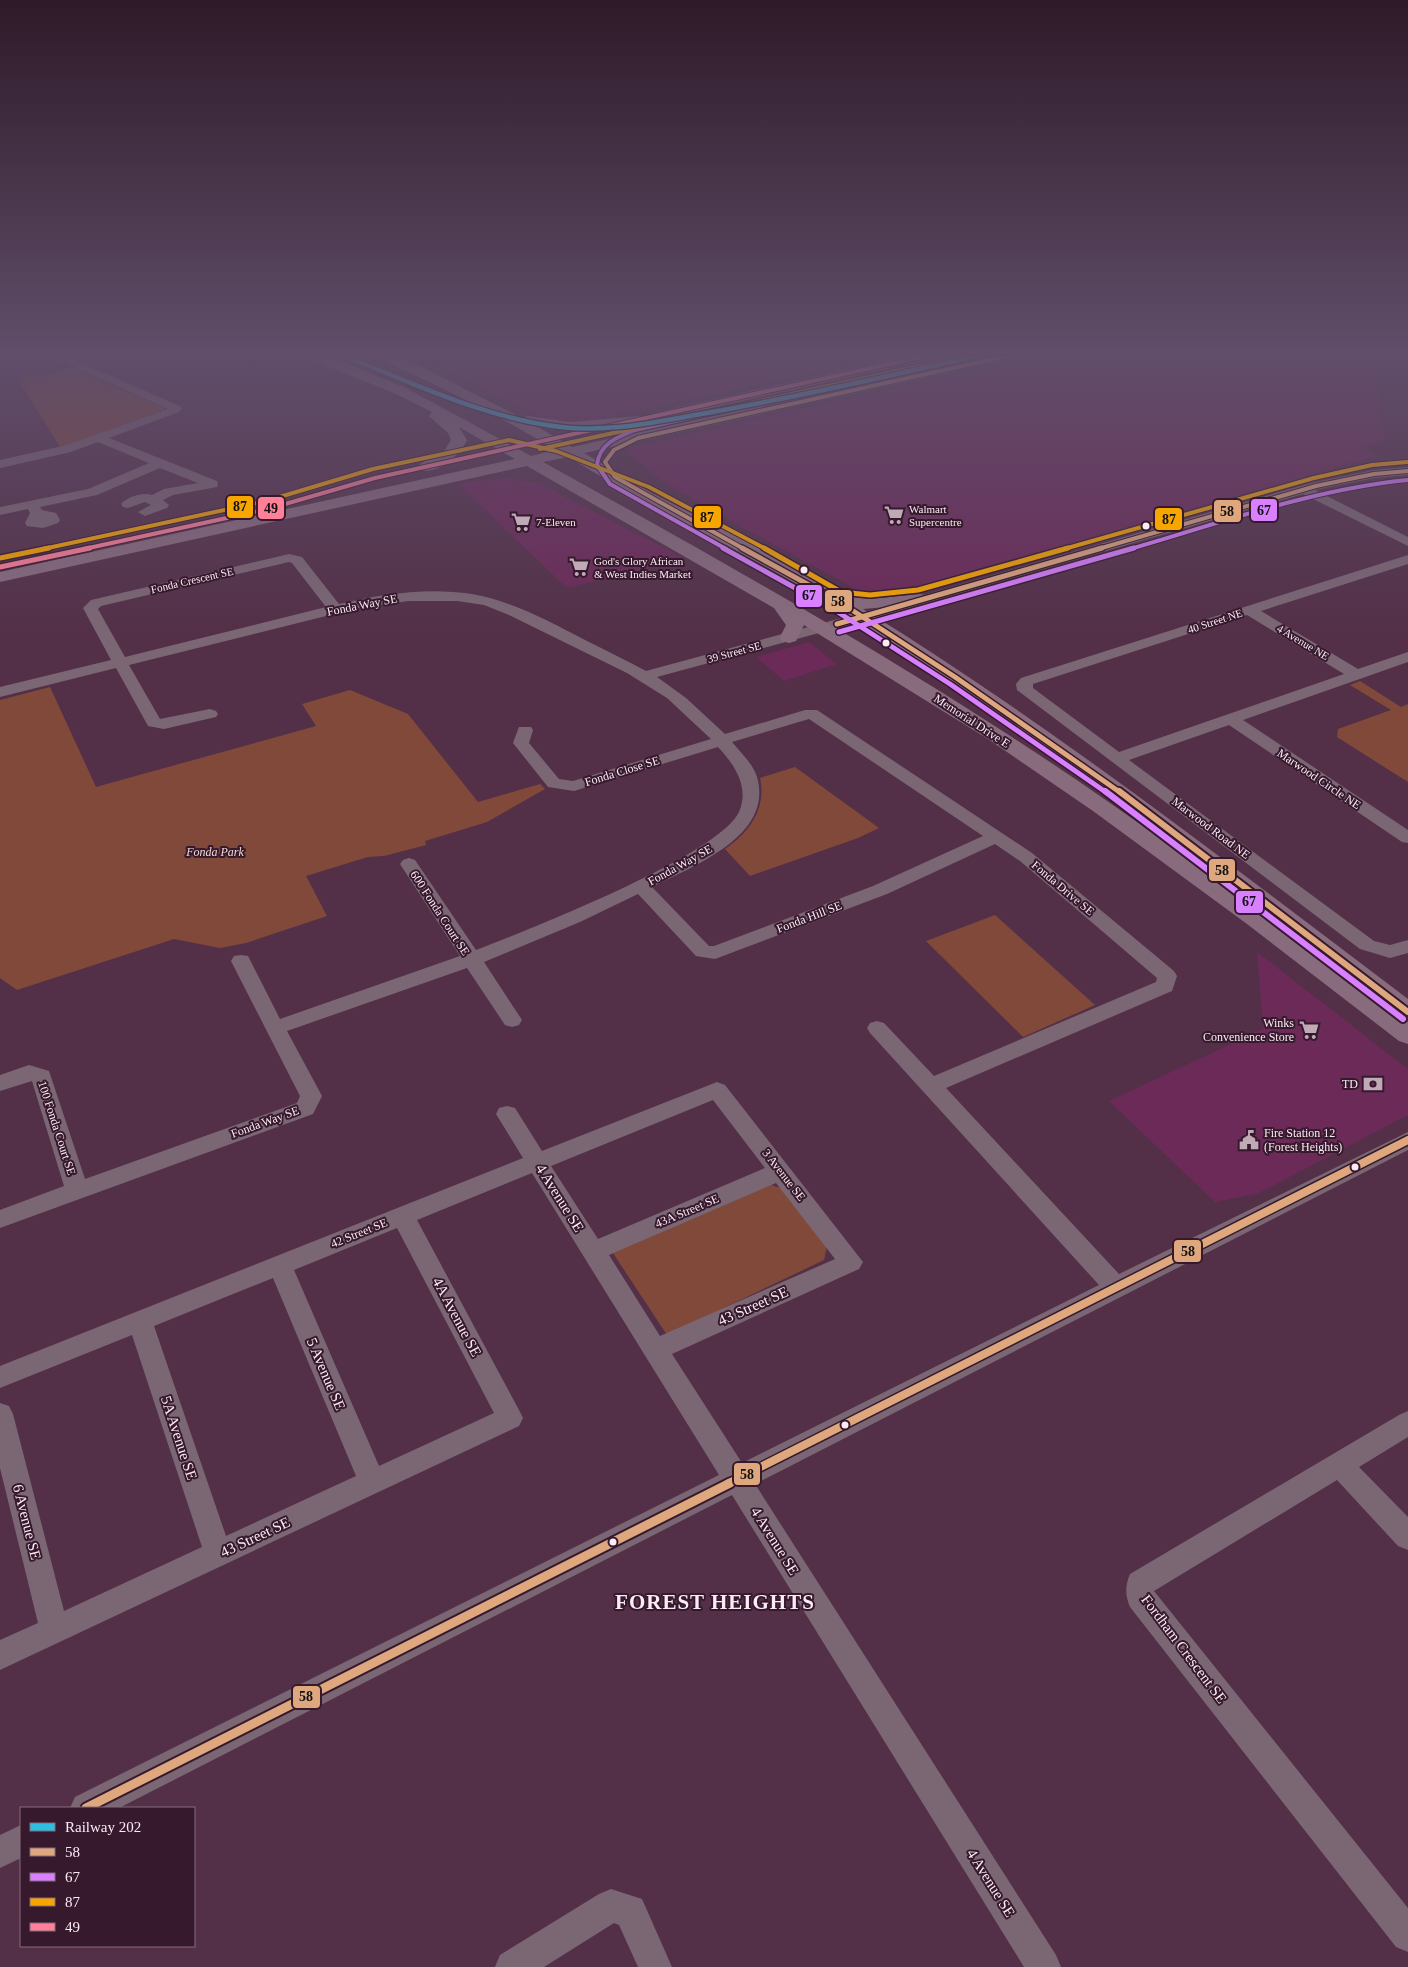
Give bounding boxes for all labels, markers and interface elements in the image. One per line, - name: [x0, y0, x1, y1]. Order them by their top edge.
- line badge: 87: [226, 495, 254, 519]
- line badge: 49: [257, 496, 285, 520]
- line badge: 67: [1250, 498, 1278, 522]
- text: 87: [233, 499, 247, 514]
- line badge: 58: [1213, 499, 1242, 523]
- text: 49: [264, 501, 278, 516]
- place label: Walmart Supercentre: [909, 503, 962, 528]
- text: 67: [1257, 503, 1271, 518]
- supermarket icon: Walmart Supercentre: [883, 504, 905, 526]
- text: 58: [1220, 504, 1234, 519]
- line badge: 87: [693, 505, 722, 529]
- line badge: 87: [1154, 507, 1183, 531]
- text: 87: [700, 510, 714, 525]
- supermarket icon: 7-Eleven: [510, 511, 532, 533]
- text: 87: [1162, 512, 1176, 527]
- place label: 7-Eleven: [536, 516, 576, 528]
- unlabelled marker: [1141, 521, 1151, 531]
- place label: God's Glory African & West Indies Market: [594, 555, 691, 580]
- supermarket icon: God's Glory African & West Indies Market: [568, 556, 590, 578]
- street label: Fonda Crescent SE: [150, 565, 235, 595]
- unlabelled marker: [799, 565, 809, 575]
- line badge: 67: [795, 584, 823, 608]
- text: 67: [802, 588, 816, 603]
- line badge: 58: [824, 589, 853, 613]
- street label: Fonda Way SE: [326, 591, 398, 619]
- text: 58: [831, 594, 845, 609]
- street label: 40 Street NE: [1186, 606, 1244, 635]
- street label: 4 Avenue NE: [1275, 622, 1331, 662]
- unlabelled marker: [881, 638, 891, 648]
- street label: 39 Street SE: [706, 639, 762, 665]
- street label: Memorial Drive E: [931, 691, 1013, 751]
- street label: Marwood Circle NE: [1274, 746, 1364, 812]
- street label: Fonda Close SE: [583, 753, 661, 789]
- street label: Marwood Road NE: [1169, 794, 1253, 862]
- street label: Fonda Way SE: [645, 842, 715, 888]
- park label: Fonda Park: [185, 845, 245, 859]
- street label: Fonda Drive SE: [1029, 858, 1097, 918]
- line badge: 58: [1208, 858, 1236, 882]
- text: 58: [1215, 863, 1229, 878]
- street label: 600 Fonda Court SE: [407, 868, 473, 958]
- line badge: 67: [1235, 890, 1264, 914]
- text: 67: [1242, 894, 1256, 909]
- street label: Fonda Hill SE: [774, 898, 844, 936]
- place label: Winks Convenience Store: [1203, 1016, 1294, 1044]
- supermarket icon: Winks Convenience Store: [1298, 1019, 1320, 1041]
- bank icon: TD: [1362, 1073, 1384, 1095]
- place label: TD: [1342, 1077, 1358, 1091]
- street label: 100 Fonda Court SE: [35, 1079, 79, 1177]
- street label: Fonda Way SE: [229, 1103, 301, 1141]
- place label: Fire Station 12 (Forest Heights): [1264, 1126, 1342, 1154]
- public building icon: Fire Station 12 (Forest Heights): [1238, 1129, 1260, 1151]
- street label: 3 Avenue SE: [759, 1146, 809, 1204]
- street label: 4 Avenue SE: [533, 1161, 587, 1235]
- unlabelled marker: [1350, 1162, 1360, 1172]
- street label: 43A Street SE: [653, 1191, 721, 1231]
- street label: 42 Street SE: [329, 1215, 389, 1251]
- line badge: 58: [1173, 1239, 1202, 1263]
- text: 58: [1181, 1244, 1195, 1259]
- street label: 4A Avenue SE: [429, 1275, 485, 1359]
- street label: 43 Street SE: [715, 1283, 791, 1329]
- street label: 5 Avenue SE: [304, 1335, 348, 1413]
- street label: 5A Avenue SE: [158, 1394, 200, 1482]
- unlabelled marker: [840, 1420, 850, 1430]
- line badge: 58: [733, 1462, 761, 1486]
- text: 58: [740, 1467, 754, 1482]
- street label: 6 Avenue SE: [10, 1483, 44, 1561]
- street label: 4 Avenue SE: [748, 1504, 802, 1578]
- street label: 43 Street SE: [218, 1514, 292, 1560]
- unlabelled marker: [608, 1537, 618, 1547]
- district label: FOREST HEIGHTS: [615, 1590, 815, 1614]
- street label: Fordham Crescent SE: [1138, 1592, 1230, 1706]
- line badge: 58: [292, 1685, 321, 1709]
- text: 58: [299, 1689, 313, 1704]
- legend: [20, 1807, 195, 1947]
- text: Railway 202: [65, 1819, 141, 1835]
- text: 58: [65, 1844, 80, 1860]
- street label: 4 Avenue SE: [964, 1846, 1018, 1920]
- text: 67: [65, 1869, 81, 1885]
- text: 87: [65, 1894, 81, 1910]
- text: 49: [65, 1919, 80, 1935]

